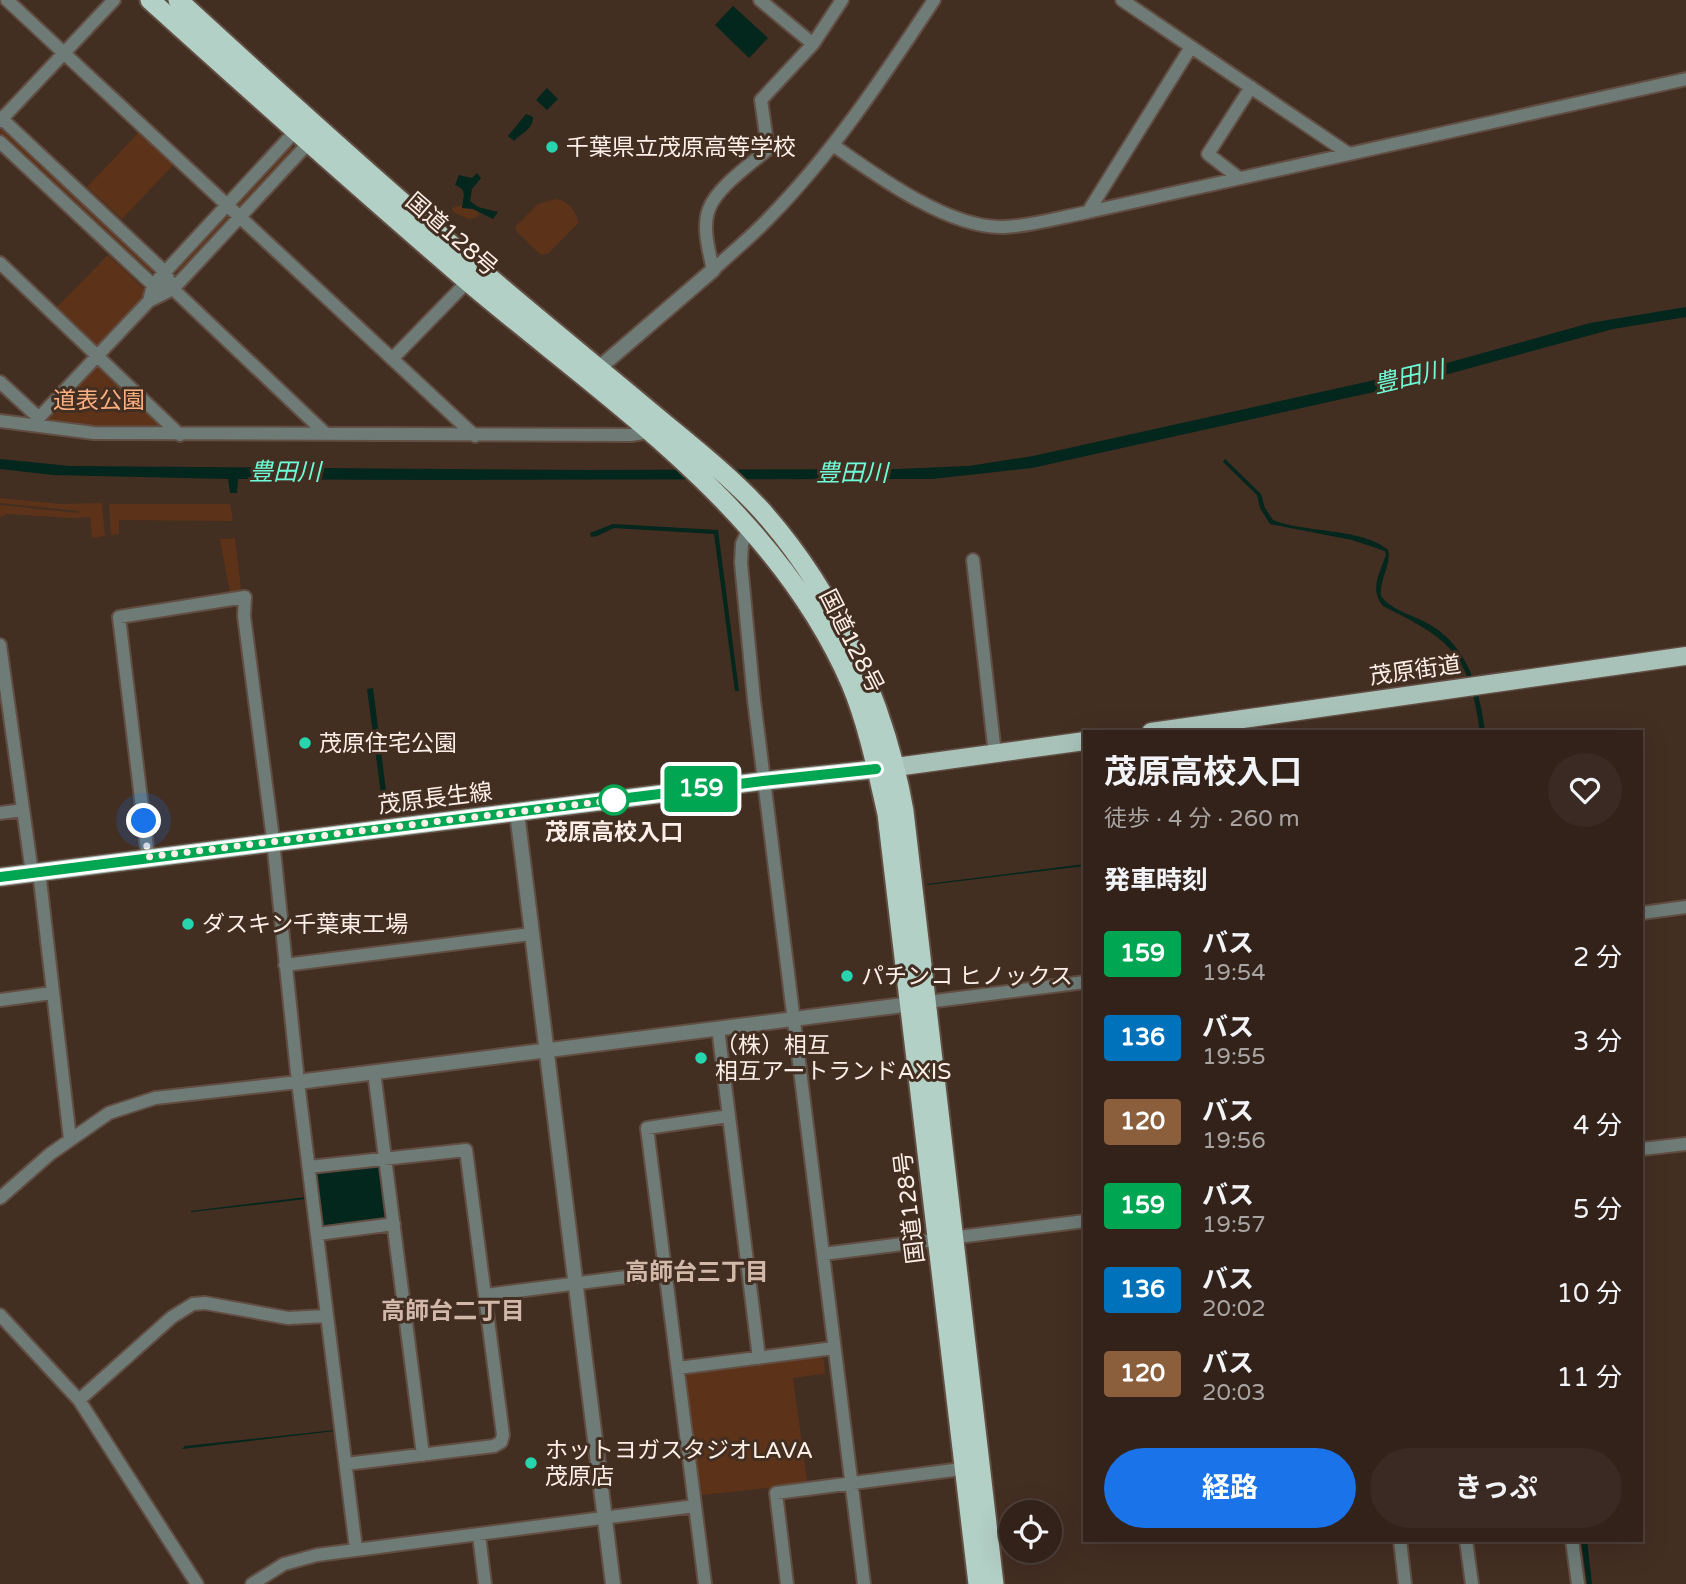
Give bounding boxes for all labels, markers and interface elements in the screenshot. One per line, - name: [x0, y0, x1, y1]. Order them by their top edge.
- place label: 千葉県立茂原高等学校: [566, 134, 796, 162]
- marker: 千葉県立茂原高等学校: [544, 139, 560, 155]
- street label: 国道128号: [400, 187, 503, 282]
- water label: 豊田川: [1371, 355, 1450, 400]
- park label: 道表公園: [53, 387, 145, 415]
- water label: 豊田川: [249, 458, 324, 487]
- water label: 豊田川: [816, 459, 891, 488]
- street label: 国道128号: [813, 585, 889, 698]
- street label: 茂原街道: [1368, 651, 1463, 691]
- place label: 茂原住宅公園: [319, 730, 457, 758]
- marker: 茂原住宅公園: [297, 735, 313, 751]
- text: 茂原高校入口: [1104, 753, 1302, 792]
- button: heart: [1548, 753, 1622, 827]
- line badge: 159: [661, 766, 741, 812]
- text: 159: [678, 774, 724, 803]
- street label: 茂原長生線: [376, 778, 494, 820]
- marker: 茂原高校入口: [599, 785, 629, 815]
- your location: [126, 803, 161, 838]
- text: 徒歩 · 4 分 · 260 m: [1104, 805, 1300, 833]
- place label: 茂原高校入口: [545, 819, 683, 847]
- text: 発車時刻: [1104, 865, 1208, 896]
- place label: ダスキン千葉東工場: [202, 911, 408, 939]
- marker: ダスキン千葉東工場: [180, 916, 196, 932]
- text: バス: [1202, 928, 1254, 959]
- text: 159: [1120, 939, 1165, 968]
- text: 2 分: [1573, 942, 1622, 973]
- text: 19:54: [1202, 959, 1266, 987]
- place label: パチンコ ヒノックス: [861, 963, 1073, 991]
- marker: パチンコ ヒノックス: [839, 968, 855, 984]
- text: バス: [1202, 1012, 1254, 1043]
- text: 136: [1120, 1023, 1165, 1052]
- text: 3 分: [1573, 1026, 1622, 1057]
- place label: （株）相互 相互アートランドAXIS: [715, 1032, 952, 1086]
- text: 19:55: [1202, 1043, 1266, 1071]
- marker: （株）相互 相互アートランドAXIS: [693, 1050, 709, 1066]
- text: バス: [1202, 1096, 1254, 1127]
- text: 120: [1120, 1107, 1165, 1136]
- text: 4 分: [1573, 1110, 1622, 1141]
- text: 19:56: [1202, 1127, 1266, 1155]
- street label: 国道128号: [889, 1150, 931, 1265]
- text: バス: [1202, 1180, 1254, 1211]
- text: 159: [1120, 1191, 1165, 1220]
- text: 5 分: [1573, 1194, 1622, 1225]
- text: 19:57: [1202, 1211, 1266, 1239]
- district label: 高師台三丁目: [625, 1258, 769, 1287]
- text: バス: [1202, 1264, 1254, 1295]
- text: 136: [1120, 1275, 1165, 1304]
- text: 10 分: [1557, 1278, 1622, 1309]
- text: 20:02: [1202, 1295, 1266, 1323]
- district label: 高師台二丁目: [381, 1297, 525, 1326]
- text: バス: [1202, 1348, 1254, 1379]
- text: 120: [1120, 1359, 1165, 1388]
- text: 11 分: [1557, 1362, 1622, 1393]
- text: 20:03: [1202, 1379, 1266, 1407]
- place label: ホットヨガスタジオLAVA 茂原店: [545, 1437, 813, 1491]
- button: 経路: [1104, 1448, 1356, 1528]
- button: きっぷ: [1370, 1448, 1622, 1528]
- marker: ホットヨガスタジオLAVA 茂原店: [523, 1455, 539, 1471]
- map controls: [999, 1500, 1062, 1563]
- button: locate: [999, 1500, 1062, 1563]

